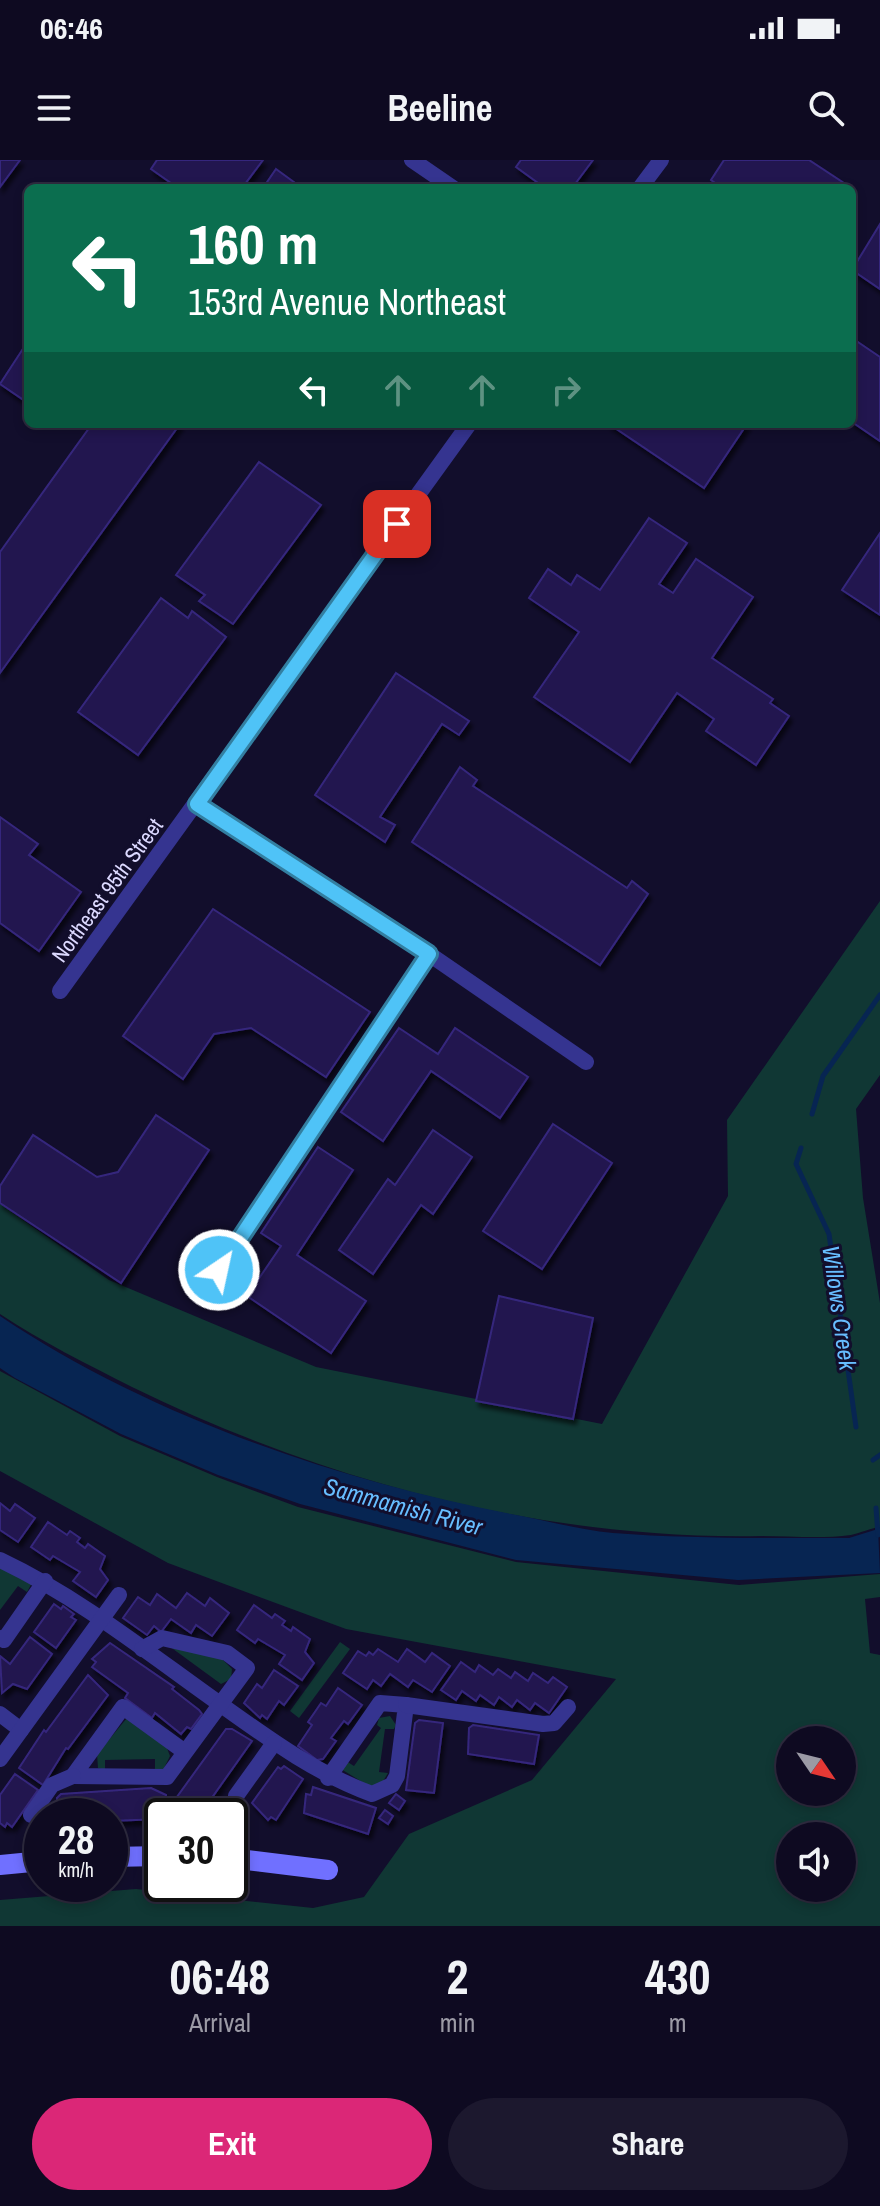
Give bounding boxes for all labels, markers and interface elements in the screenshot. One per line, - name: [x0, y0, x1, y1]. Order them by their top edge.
- text: 06:46: [40, 8, 103, 48]
- text: Beeline: [387, 84, 493, 132]
- icon: menu: [32, 86, 76, 130]
- icon: search: [804, 86, 848, 130]
- text: 160 m: [188, 206, 318, 281]
- icon: left: [56, 216, 160, 320]
- text: 153rd Avenue Northeast: [188, 278, 506, 326]
- icon: left: [292, 368, 336, 412]
- icon: ahead: [376, 368, 420, 412]
- icon: ahead: [460, 368, 504, 412]
- icon: right: [544, 368, 588, 412]
- pin: [363, 490, 431, 558]
- icon: arrive: [375, 502, 419, 546]
- street label: Northeast 95th Street: [44, 812, 170, 968]
- position arrow: [177, 1228, 261, 1312]
- water label: Willows Creek: [815, 1244, 865, 1373]
- water label: Sammamish River: [320, 1469, 487, 1543]
- north arrow: [776, 1726, 856, 1806]
- map controls: [776, 1726, 856, 1902]
- speed limit sign: 30: [144, 1798, 248, 1902]
- text: 28: [58, 1813, 94, 1866]
- button: sound: [776, 1822, 856, 1902]
- text: km/h: [58, 1856, 94, 1883]
- text: 06:48: [170, 1944, 270, 2009]
- text: 2: [447, 1944, 468, 2009]
- text: 430: [645, 1944, 710, 2009]
- text: Arrival: [189, 2005, 251, 2040]
- text: min: [440, 2005, 475, 2040]
- text: m: [669, 2005, 687, 2040]
- button: Exit: [32, 2098, 432, 2190]
- button: Share: [448, 2098, 848, 2190]

